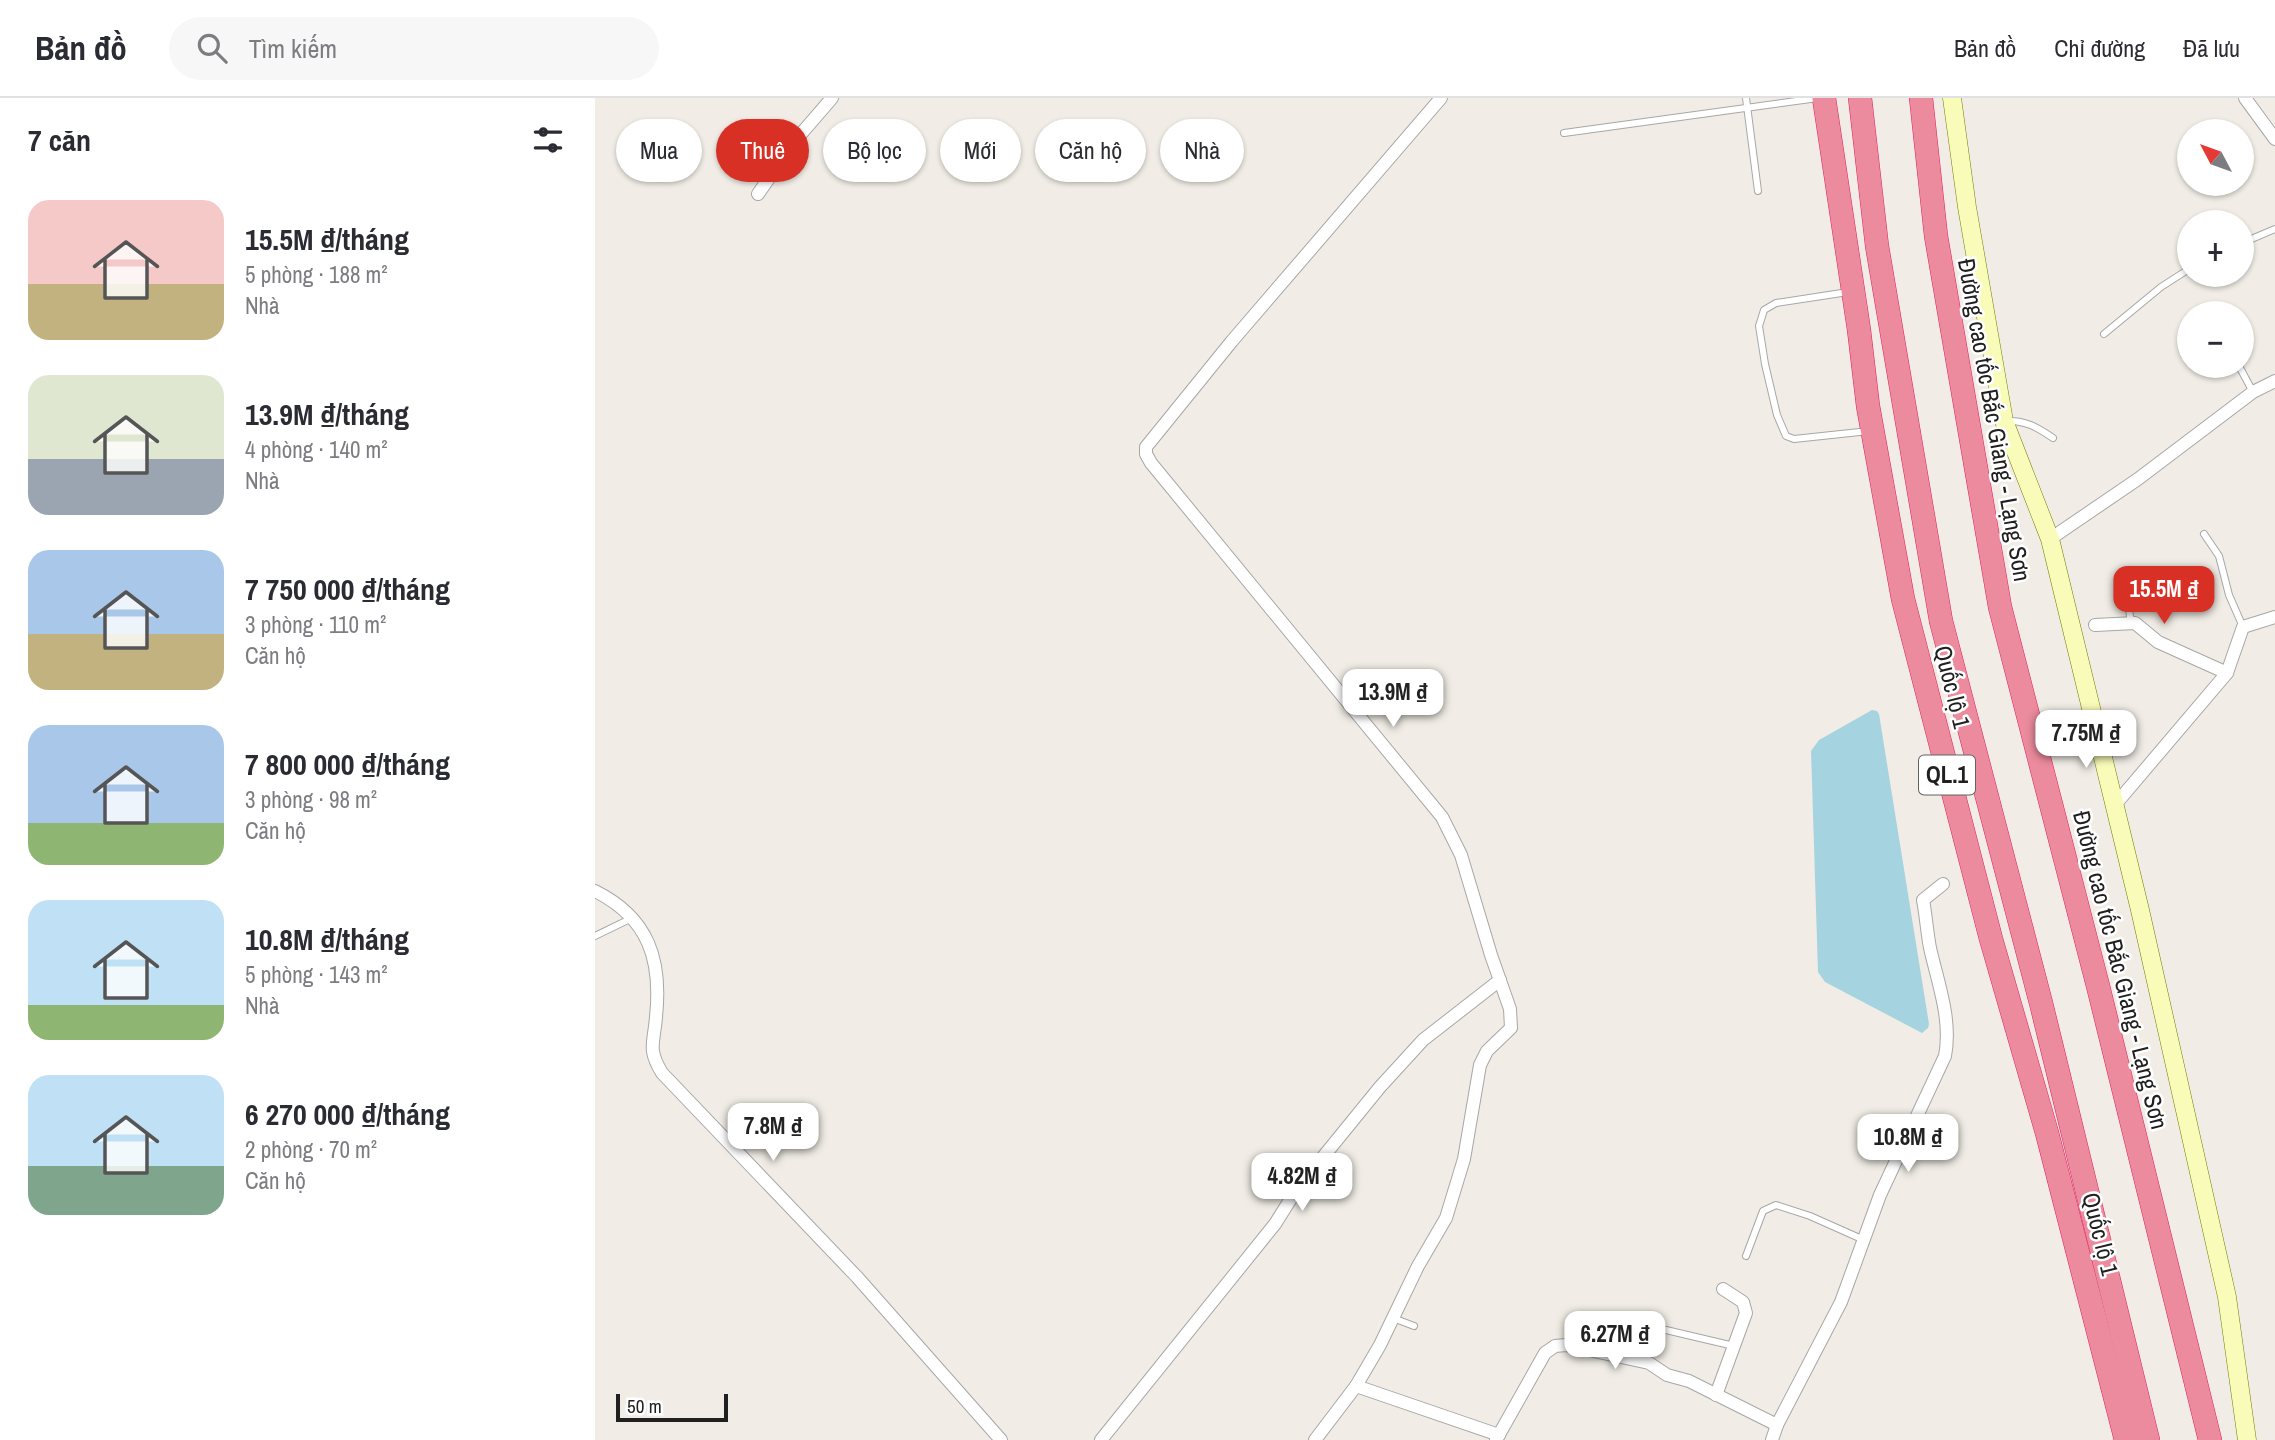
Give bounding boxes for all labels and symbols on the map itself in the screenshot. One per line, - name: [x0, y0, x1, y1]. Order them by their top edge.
- north arrow: [2177, 119, 2254, 196]
- street label: Đường cao tốc Bắc Giang - Lạng Sơn: [1951, 256, 2039, 584]
- pin: 15.5M ₫: [2099, 566, 2229, 626]
- street label: Quốc lộ 1: [1927, 642, 1979, 732]
- pin: 13.9M ₫: [1328, 670, 1458, 729]
- pin: 7.75M ₫: [2021, 710, 2151, 770]
- road number: QL.1: [1919, 755, 1975, 794]
- street label: Đường cao tốc Bắc Giang - Lạng Sơn: [2066, 807, 2176, 1132]
- pin: 7.8M ₫: [716, 1104, 830, 1163]
- pin: 10.8M ₫: [1843, 1114, 1973, 1174]
- pin: 4.82M ₫: [1237, 1154, 1367, 1213]
- street label: Quốc lộ 1: [2075, 1189, 2127, 1279]
- pin: 6.27M ₫: [1550, 1312, 1680, 1371]
- scale bar: [616, 1391, 728, 1423]

